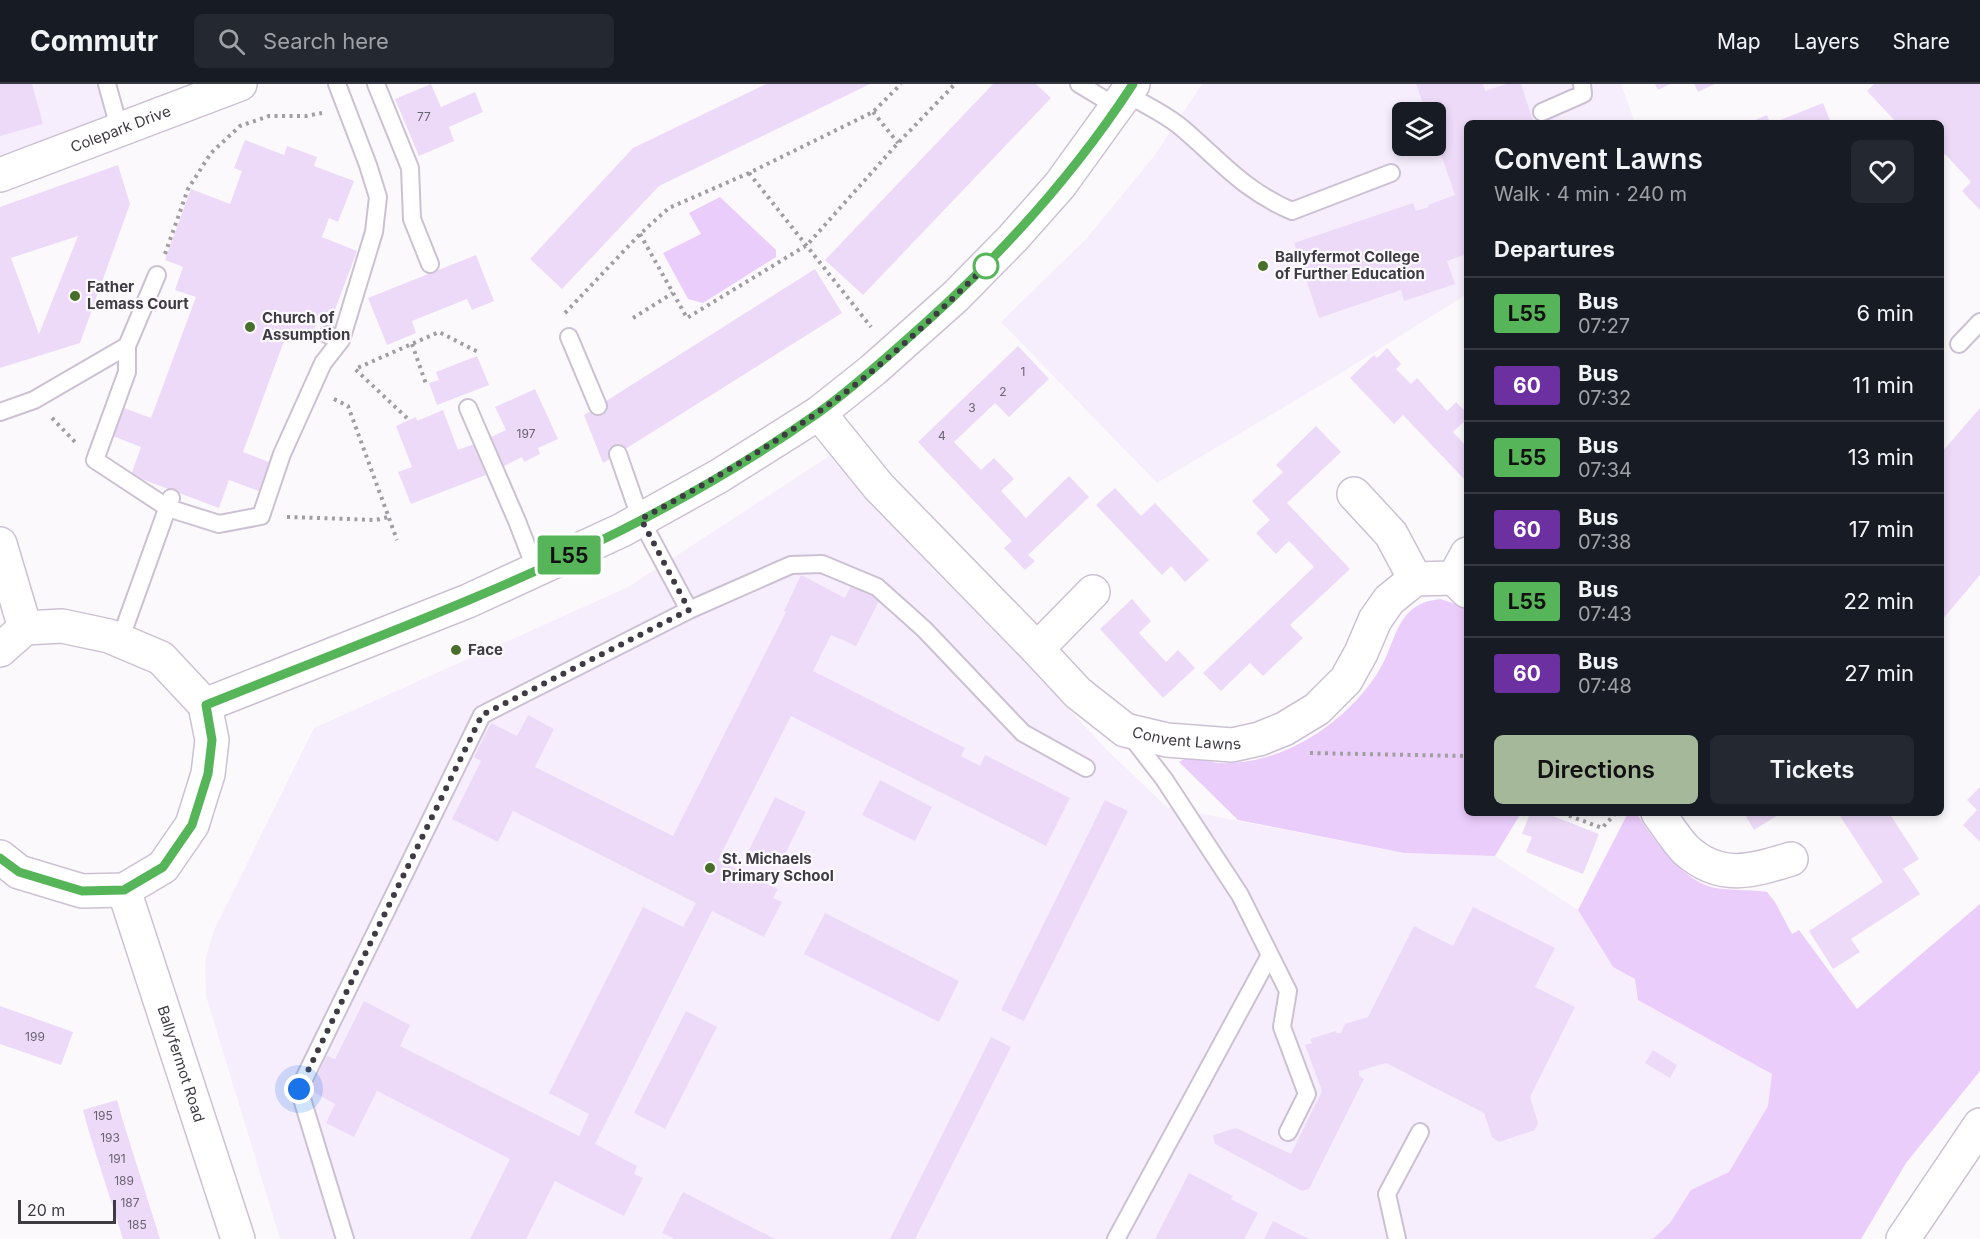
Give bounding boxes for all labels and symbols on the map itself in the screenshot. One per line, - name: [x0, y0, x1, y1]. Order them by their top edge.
- street label: Colepark Drive: [68, 101, 173, 156]
- house number: 77: [417, 109, 431, 124]
- place label: Ballyfermot College of Further Education: [1275, 247, 1425, 283]
- unlabelled marker: [973, 253, 999, 279]
- marker: Ballyfermot College of Further Education: [1256, 259, 1270, 273]
- place label: Father Lemass Court: [87, 277, 189, 313]
- marker: Father Lemass Court: [68, 289, 82, 303]
- place label: Church of Assumption: [262, 308, 350, 344]
- marker: Church of Assumption: [243, 320, 257, 334]
- house number: 1: [1021, 364, 1025, 379]
- house number: 2: [999, 384, 1007, 399]
- house number: 3: [968, 400, 976, 415]
- house number: 197: [517, 426, 536, 441]
- house number: 4: [938, 428, 946, 443]
- line badge: L55: [534, 536, 604, 574]
- place label: Face: [468, 640, 503, 659]
- marker: Face: [449, 643, 463, 657]
- street label: Convent Lawns: [1130, 722, 1243, 754]
- place label: St. Michaels Primary School: [722, 849, 834, 885]
- marker: St. Michaels Primary School: [703, 861, 717, 875]
- street label: Ballyfermot Road: [153, 1003, 209, 1125]
- house number: 199: [25, 1029, 45, 1044]
- your location: [284, 1074, 314, 1104]
- house number: 195: [93, 1108, 113, 1123]
- house number: 193: [100, 1130, 120, 1145]
- house number: 191: [108, 1151, 126, 1166]
- house number: 189: [114, 1173, 134, 1188]
- house number: 187: [120, 1195, 140, 1210]
- scale bar: [18, 1197, 116, 1224]
- house number: 185: [127, 1217, 147, 1232]

